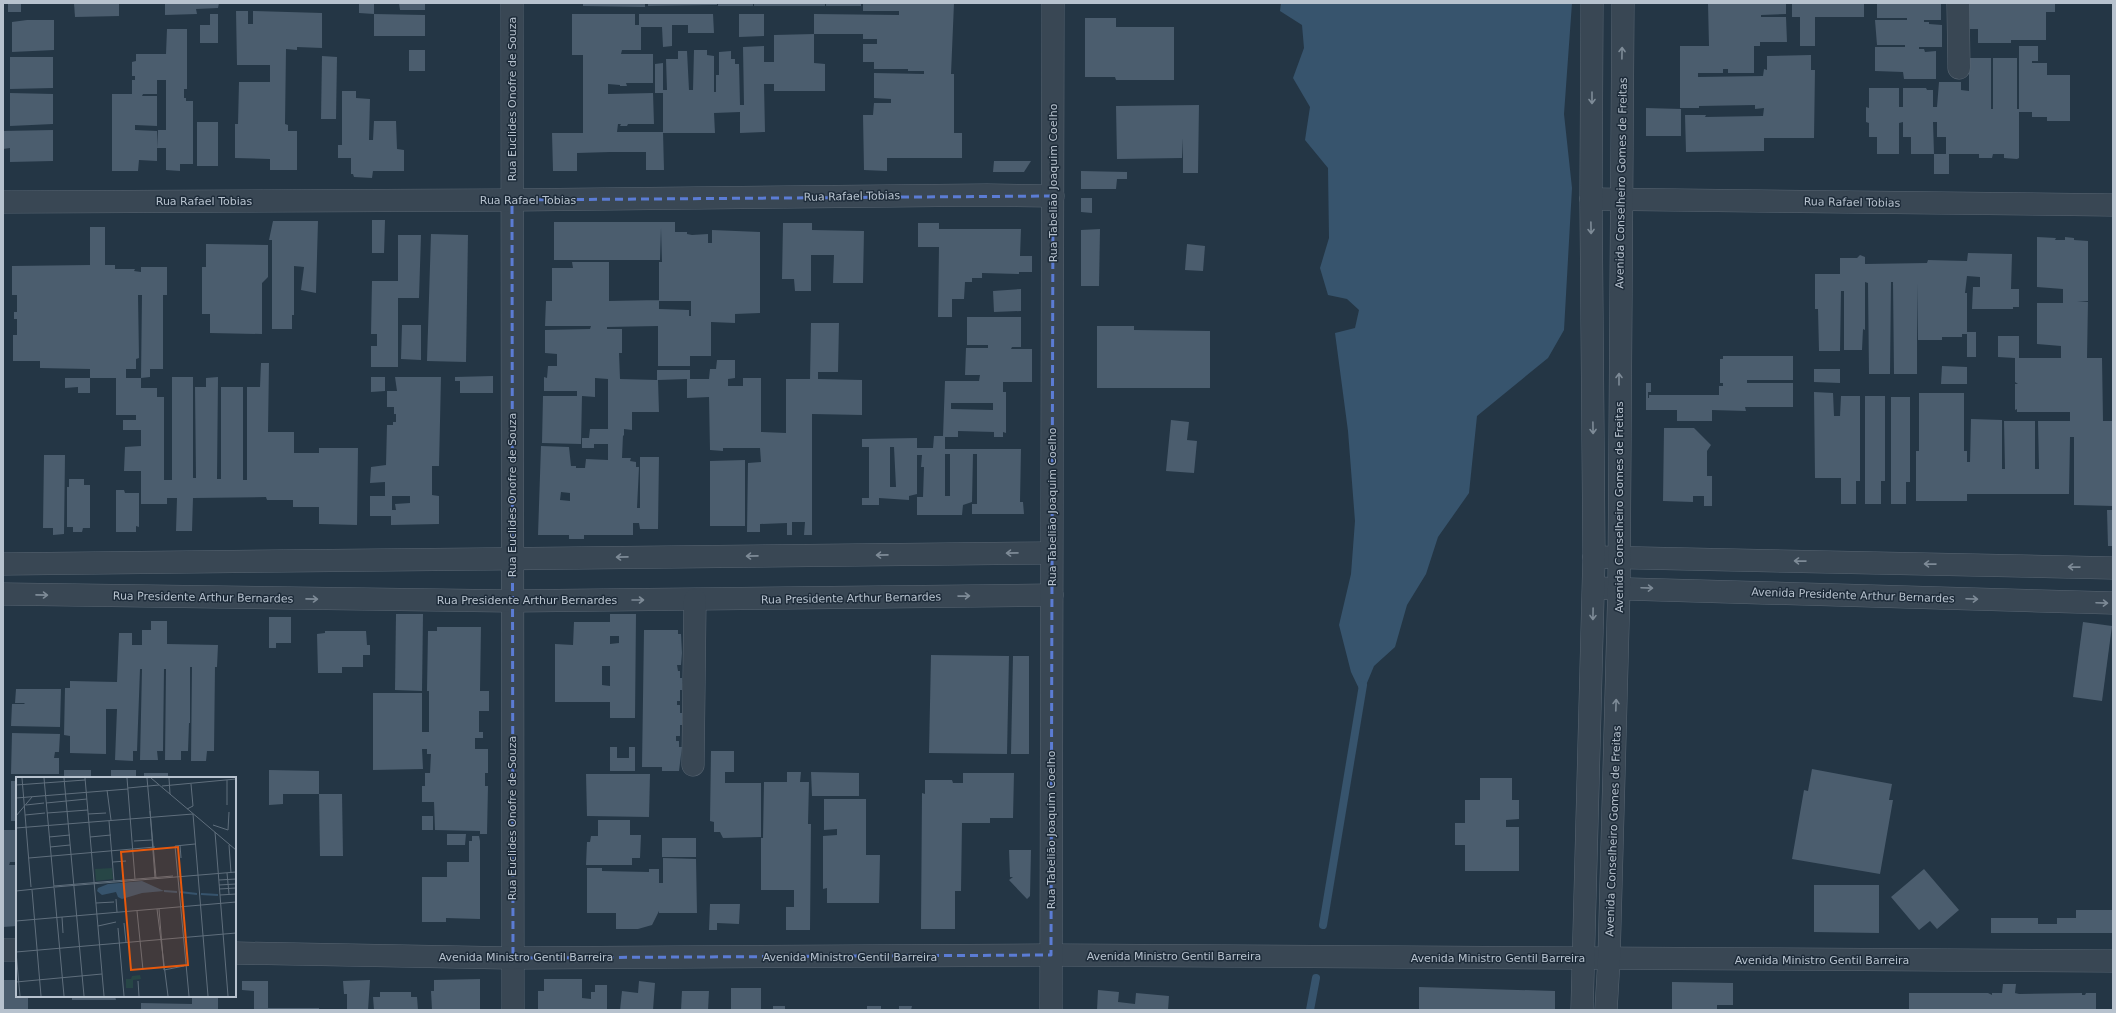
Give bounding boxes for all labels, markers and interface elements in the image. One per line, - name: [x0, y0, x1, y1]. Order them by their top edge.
- street label: Rua Euclides Onofre de Souza: [506, 17, 519, 181]
- one-way arrow: [1618, 47, 1626, 60]
- street label: Avenida Conselheiro Gomes de Freitas: [1613, 77, 1630, 289]
- one-way arrow: [1588, 91, 1596, 104]
- street label: Rua Tabelião Joaquim Coelho: [1047, 103, 1060, 262]
- street label: Rua Rafael Tobias: [804, 189, 901, 204]
- street label: Rua Rafael Tobias: [480, 194, 577, 207]
- street label: Rua Rafael Tobias: [156, 195, 253, 208]
- street label: Rua Rafael Tobias: [1804, 195, 1901, 210]
- one-way arrow: [1587, 221, 1595, 234]
- one-way arrow: [1615, 373, 1623, 386]
- street label: Avenida Conselheiro Gomes de Freitas: [1613, 401, 1626, 613]
- street label: Rua Euclides Onofre de Souza: [506, 413, 519, 577]
- one-way arrow: [1589, 421, 1597, 434]
- street label: Rua Tabelião Joaquim Coelho: [1046, 427, 1059, 586]
- one-way arrow: [1006, 549, 1019, 557]
- one-way arrow: [876, 551, 889, 558]
- one-way arrow: [746, 552, 759, 560]
- one-way arrow: [616, 553, 629, 561]
- one-way arrow: [1794, 557, 1807, 565]
- one-way arrow: [1924, 560, 1937, 568]
- one-way arrow: [2068, 563, 2081, 571]
- one-way arrow: [1640, 585, 1653, 592]
- street label: Avenida Presidente Arthur Bernardes: [1751, 585, 1955, 606]
- street label: Rua Presidente Arthur Bernardes: [113, 589, 294, 606]
- street label: Rua Presidente Arthur Bernardes: [761, 590, 942, 607]
- one-way arrow: [35, 591, 48, 599]
- one-way arrow: [957, 592, 970, 600]
- street label: Rua Presidente Arthur Bernardes: [437, 594, 617, 607]
- one-way arrow: [305, 595, 318, 602]
- one-way arrow: [1965, 595, 1978, 603]
- one-way arrow: [631, 596, 644, 604]
- one-way arrow: [2095, 599, 2108, 607]
- one-way arrow: [1589, 607, 1597, 620]
- one-way arrow: [1612, 699, 1620, 712]
- street label: Avenida Conselheiro Gomes de Freitas: [1603, 725, 1624, 937]
- street label: Rua Euclides Onofre de Souza: [506, 736, 519, 900]
- street label: Rua Tabelião Joaquim Coelho: [1045, 750, 1058, 909]
- inset map: [16, 777, 236, 997]
- street label: Avenida Ministro Gentil Barreira: [1087, 950, 1261, 963]
- street label: Avenida Ministro Gentil Barreira: [439, 951, 613, 964]
- street label: Avenida Ministro Gentil Barreira: [763, 951, 937, 964]
- street label: Avenida Ministro Gentil Barreira: [1411, 952, 1585, 965]
- street label: Avenida Ministro Gentil Barreira: [1735, 954, 1909, 967]

